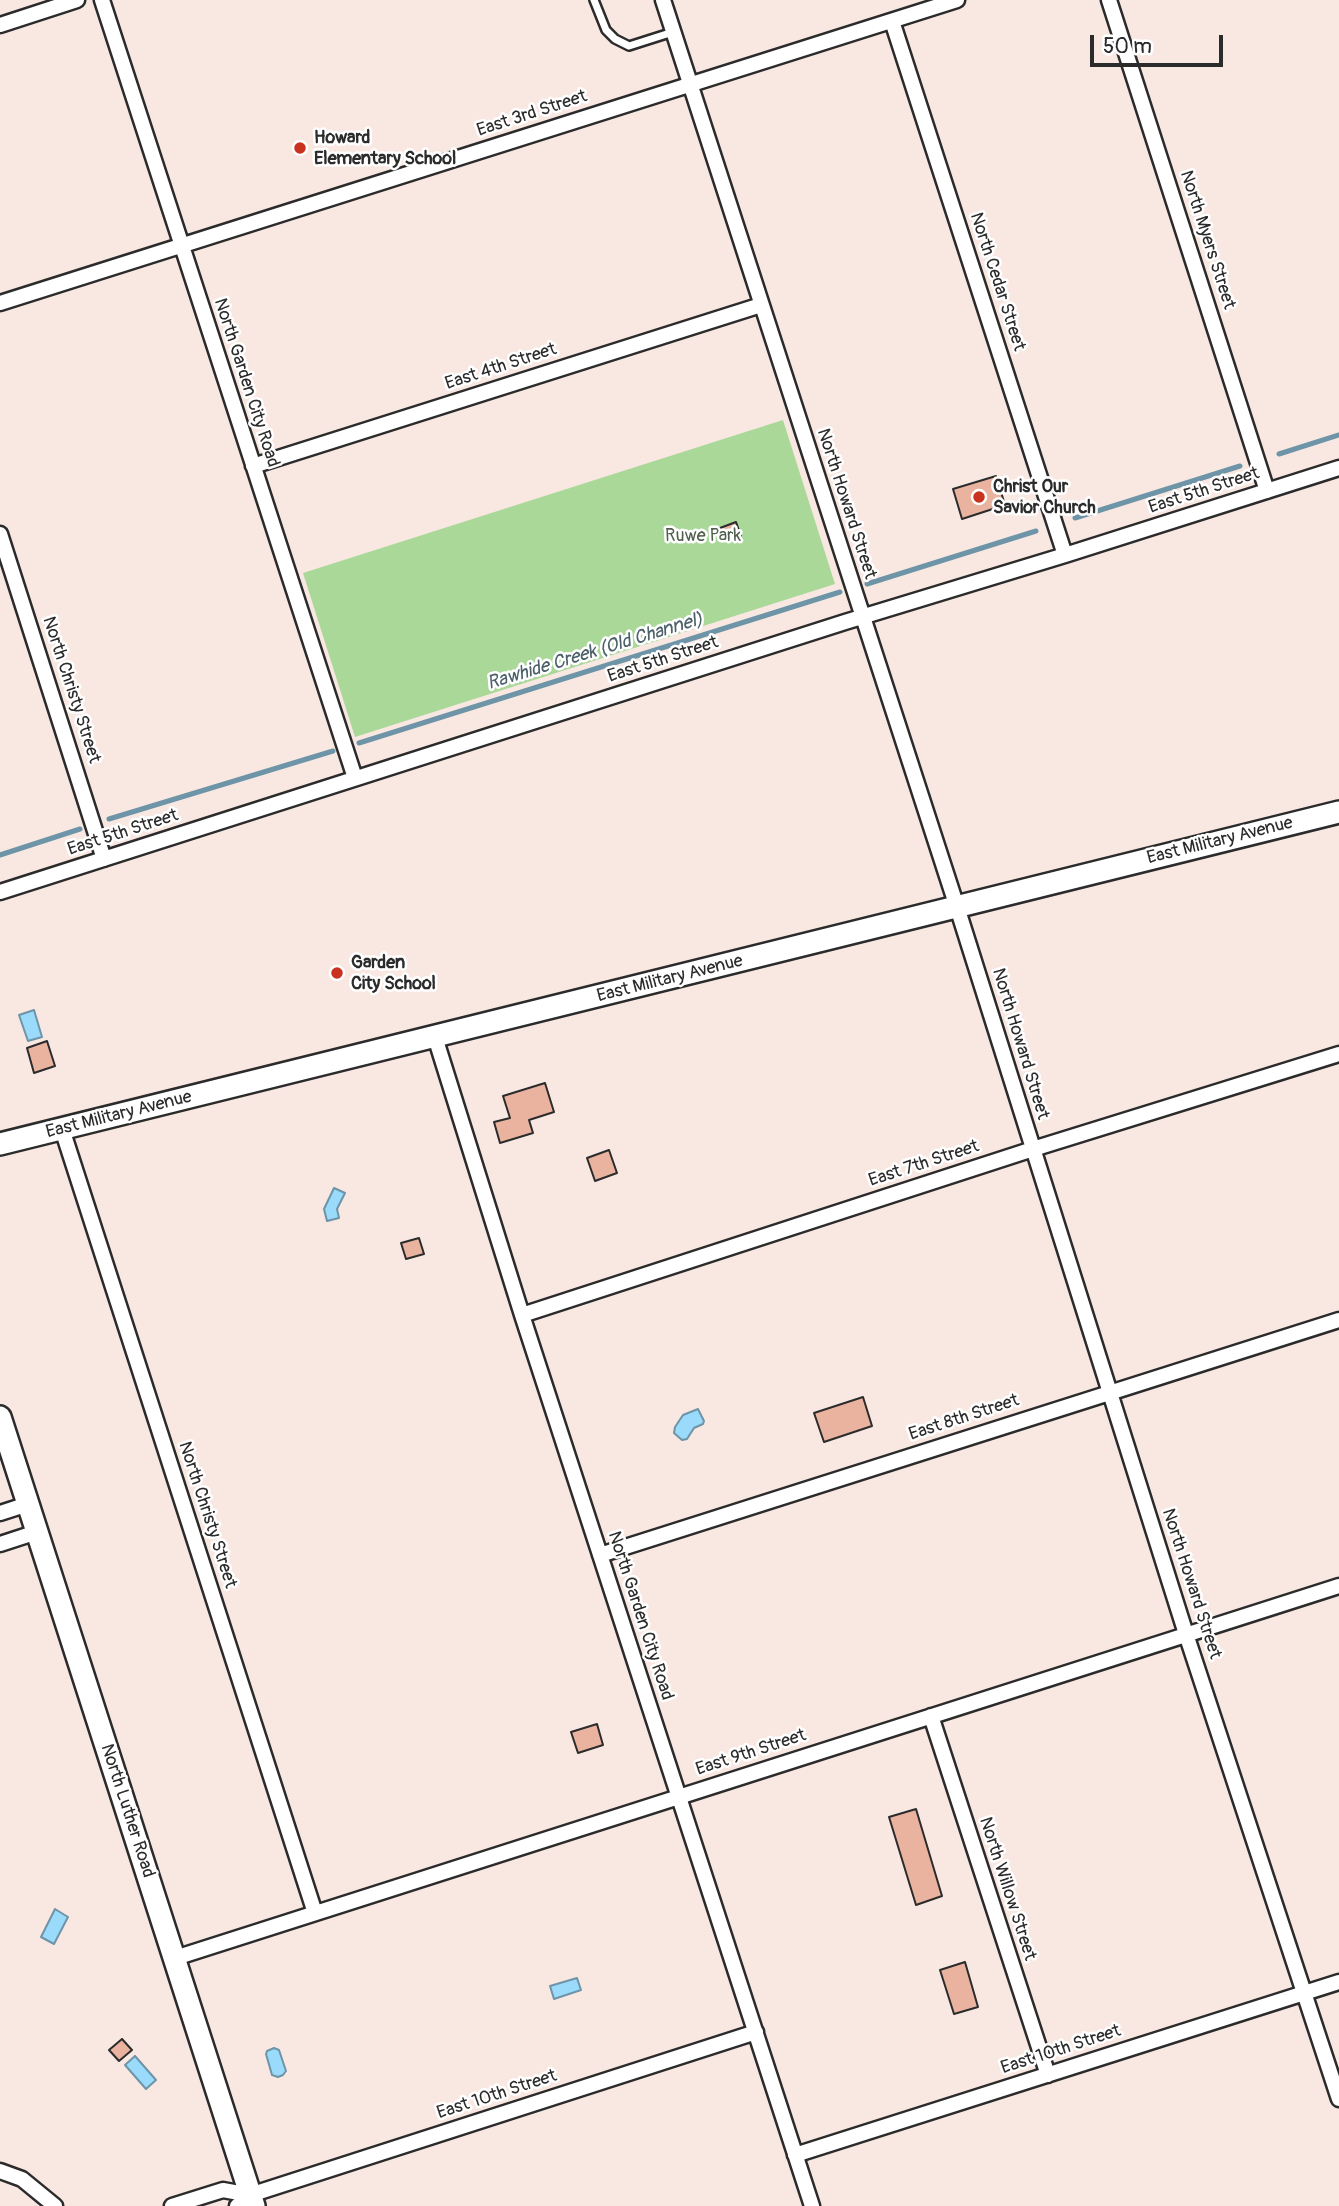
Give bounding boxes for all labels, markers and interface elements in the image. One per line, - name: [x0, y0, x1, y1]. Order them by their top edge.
- scale bar: [1094, 21, 1227, 65]
- text: 50 m: [1103, 33, 1152, 60]
- street label: East 3rd Street: [474, 86, 590, 142]
- place label: Howard Elementary School: [314, 127, 456, 170]
- marker: Howard Elementary School: [292, 140, 308, 156]
- street label: North Myers Street: [1174, 168, 1240, 312]
- street label: North Cedar Street: [964, 210, 1030, 354]
- street label: North Garden City Road: [208, 296, 284, 470]
- street label: East 4th Street: [443, 339, 559, 395]
- street label: North Howard Street: [811, 426, 881, 582]
- street label: East 5th Street: [1146, 463, 1262, 519]
- place label: Christ Our Savior Church: [993, 476, 1096, 518]
- marker: Christ Our Savior Church: [971, 489, 987, 505]
- park label: Ruwe Park: [665, 525, 741, 547]
- water label: Rawhide Creek (Old Channel): [485, 608, 705, 696]
- street label: North Christy Street: [37, 614, 105, 766]
- street label: East 5th Street: [605, 632, 721, 688]
- street label: East 5th Street: [65, 805, 181, 861]
- street label: East Military Avenue: [1145, 812, 1295, 870]
- street label: East Military Avenue: [595, 950, 745, 1008]
- place label: Garden City School: [351, 952, 436, 995]
- marker: Garden City School: [329, 965, 345, 981]
- street label: North Howard Street: [987, 966, 1053, 1122]
- street label: East Military Avenue: [44, 1086, 194, 1144]
- street label: East 7th Street: [866, 1136, 982, 1192]
- street label: East 8th Street: [906, 1390, 1022, 1446]
- street label: North Christy Street: [173, 1439, 241, 1591]
- street label: North Howard Street: [1156, 1506, 1226, 1662]
- street label: North Garden City Road: [602, 1529, 678, 1703]
- street label: East 9th Street: [693, 1725, 809, 1781]
- street label: North Luther Road: [95, 1741, 159, 1881]
- street label: North Willow Street: [974, 1815, 1040, 1963]
- street label: East 10th Street: [998, 2020, 1124, 2080]
- street label: East 10th Street: [434, 2065, 560, 2125]

